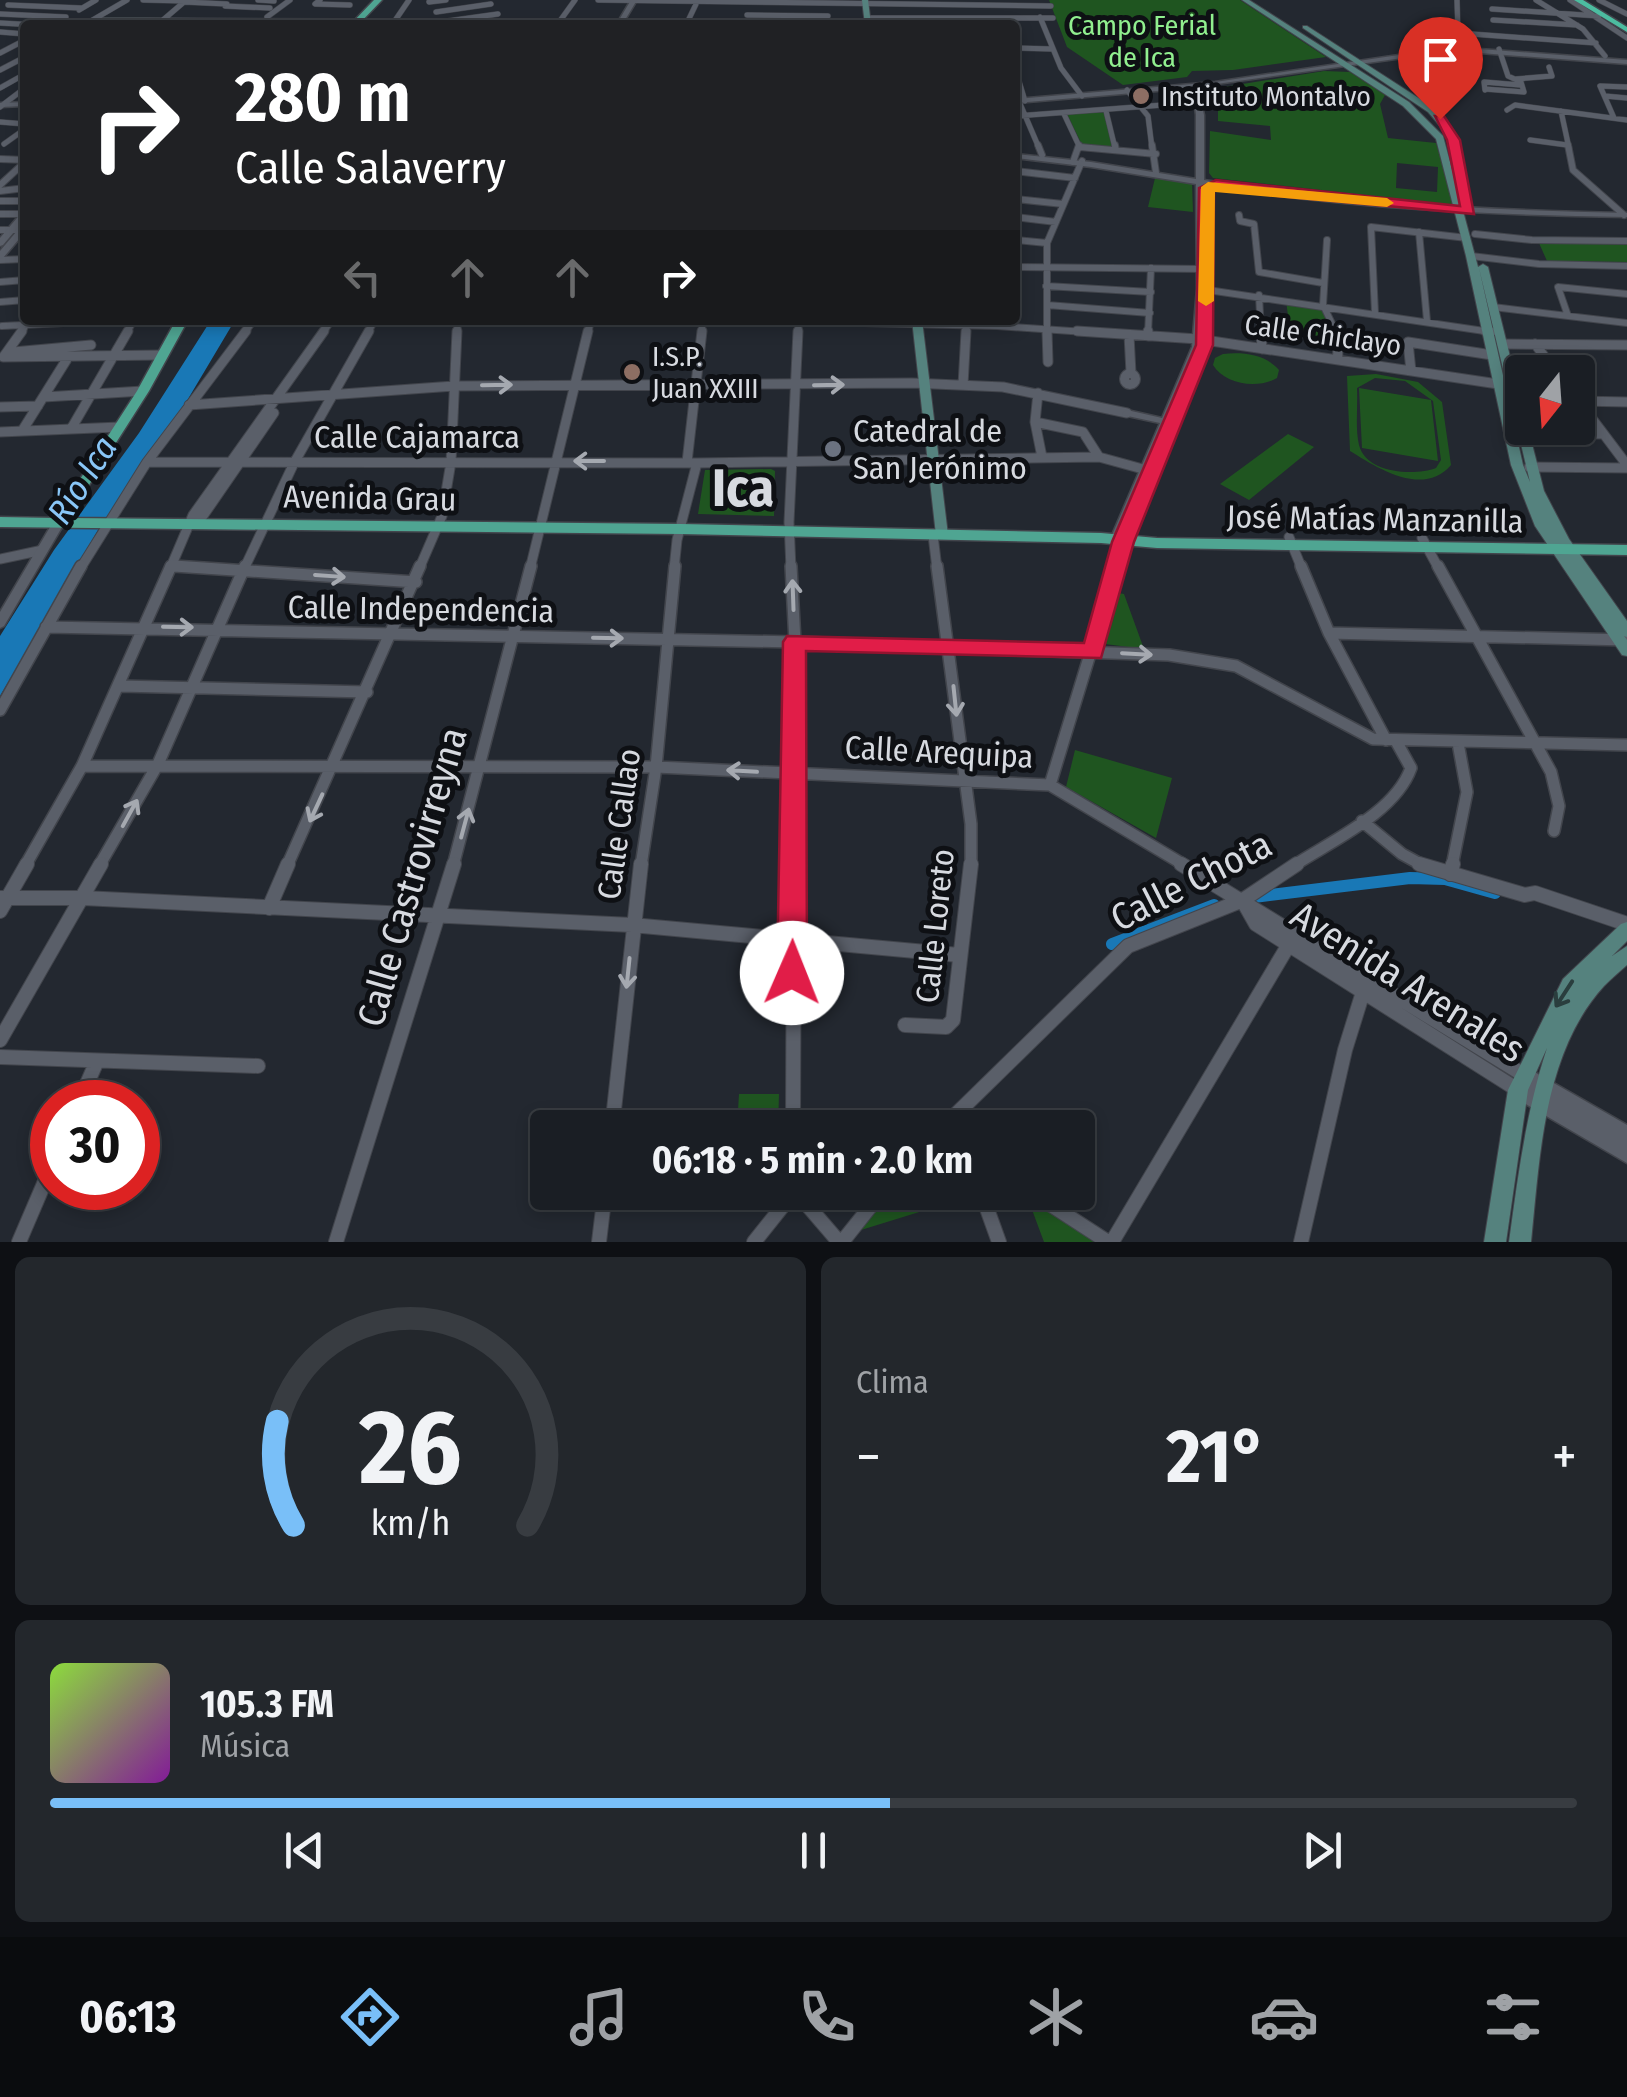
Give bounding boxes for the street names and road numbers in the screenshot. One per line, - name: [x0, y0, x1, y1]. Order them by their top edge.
- street label: Calle Chiclayo: [1243, 308, 1403, 362]
- street label: Calle Cajamarca: [314, 418, 520, 456]
- street label: Avenida Grau: [283, 477, 457, 519]
- street label: José Matías Manzanilla: [1226, 497, 1524, 541]
- street label: Calle Independencia: [287, 588, 555, 630]
- street label: Calle Castrovirreyna: [347, 722, 477, 1032]
- street label: Calle Arequipa: [844, 728, 1034, 776]
- street label: Calle Callao: [590, 746, 648, 902]
- street label: Calle Chota: [1103, 821, 1279, 941]
- street label: Calle Loreto: [908, 847, 962, 1005]
- street label: Avenida Arenales: [1283, 892, 1533, 1072]

